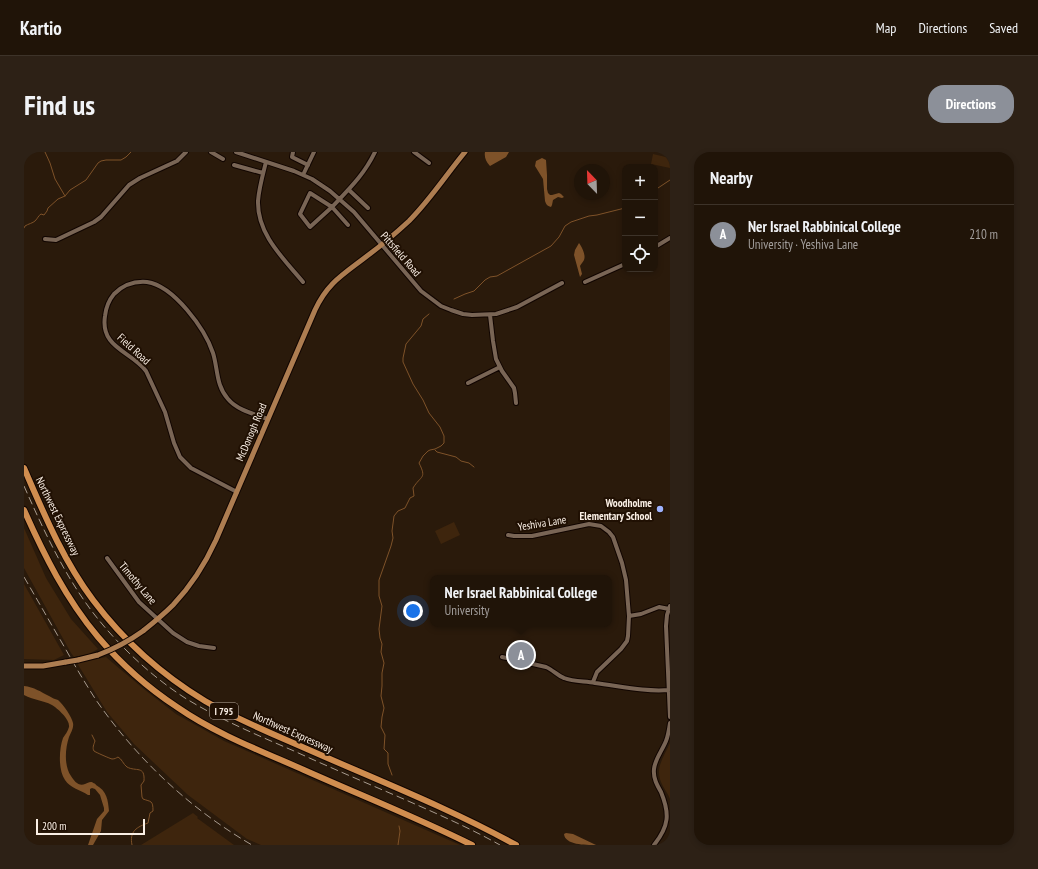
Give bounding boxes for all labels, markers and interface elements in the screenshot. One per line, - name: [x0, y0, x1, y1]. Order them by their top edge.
- text: Kartio: [20, 16, 62, 40]
- text: Map: [876, 19, 896, 37]
- text: Directions: [918, 19, 967, 37]
- text: Saved: [989, 19, 1018, 37]
- button: Directions: [928, 85, 1014, 123]
- text: Find us: [24, 86, 95, 123]
- north arrow: [574, 164, 610, 200]
- map controls: [622, 164, 658, 272]
- button: +: [622, 164, 658, 200]
- text: Nearby: [710, 167, 753, 189]
- button: −: [622, 200, 658, 236]
- text: Ner Israel Rabbinical College: [748, 217, 901, 236]
- text: A: [720, 226, 726, 243]
- text: 210 m: [969, 226, 998, 243]
- street label: Pittsfield Road: [378, 229, 424, 279]
- button: locate: [622, 236, 658, 272]
- text: University · Yeshiva Lane: [748, 236, 858, 253]
- street label: Field Road: [114, 330, 154, 368]
- street label: McDonogh Road: [232, 401, 270, 463]
- street label: Northwest Expressway: [33, 474, 83, 558]
- place label: Woodholme Elementary School: [580, 496, 652, 523]
- marker: Woodholme Elementary School: [655, 504, 665, 514]
- street label: Yeshiva Lane: [517, 512, 568, 534]
- street label: Timothy Lane: [116, 559, 160, 608]
- popup: [430, 575, 612, 627]
- text: Ner Israel Rabbinical College: [445, 583, 597, 602]
- your location: [403, 601, 423, 621]
- text: University: [445, 602, 489, 619]
- pin: A: [508, 640, 534, 670]
- road number: I 795: [210, 703, 238, 719]
- street label: Northwest Expressway: [251, 708, 336, 756]
- scale bar: [36, 817, 145, 836]
- text: 200 m: [42, 819, 66, 833]

